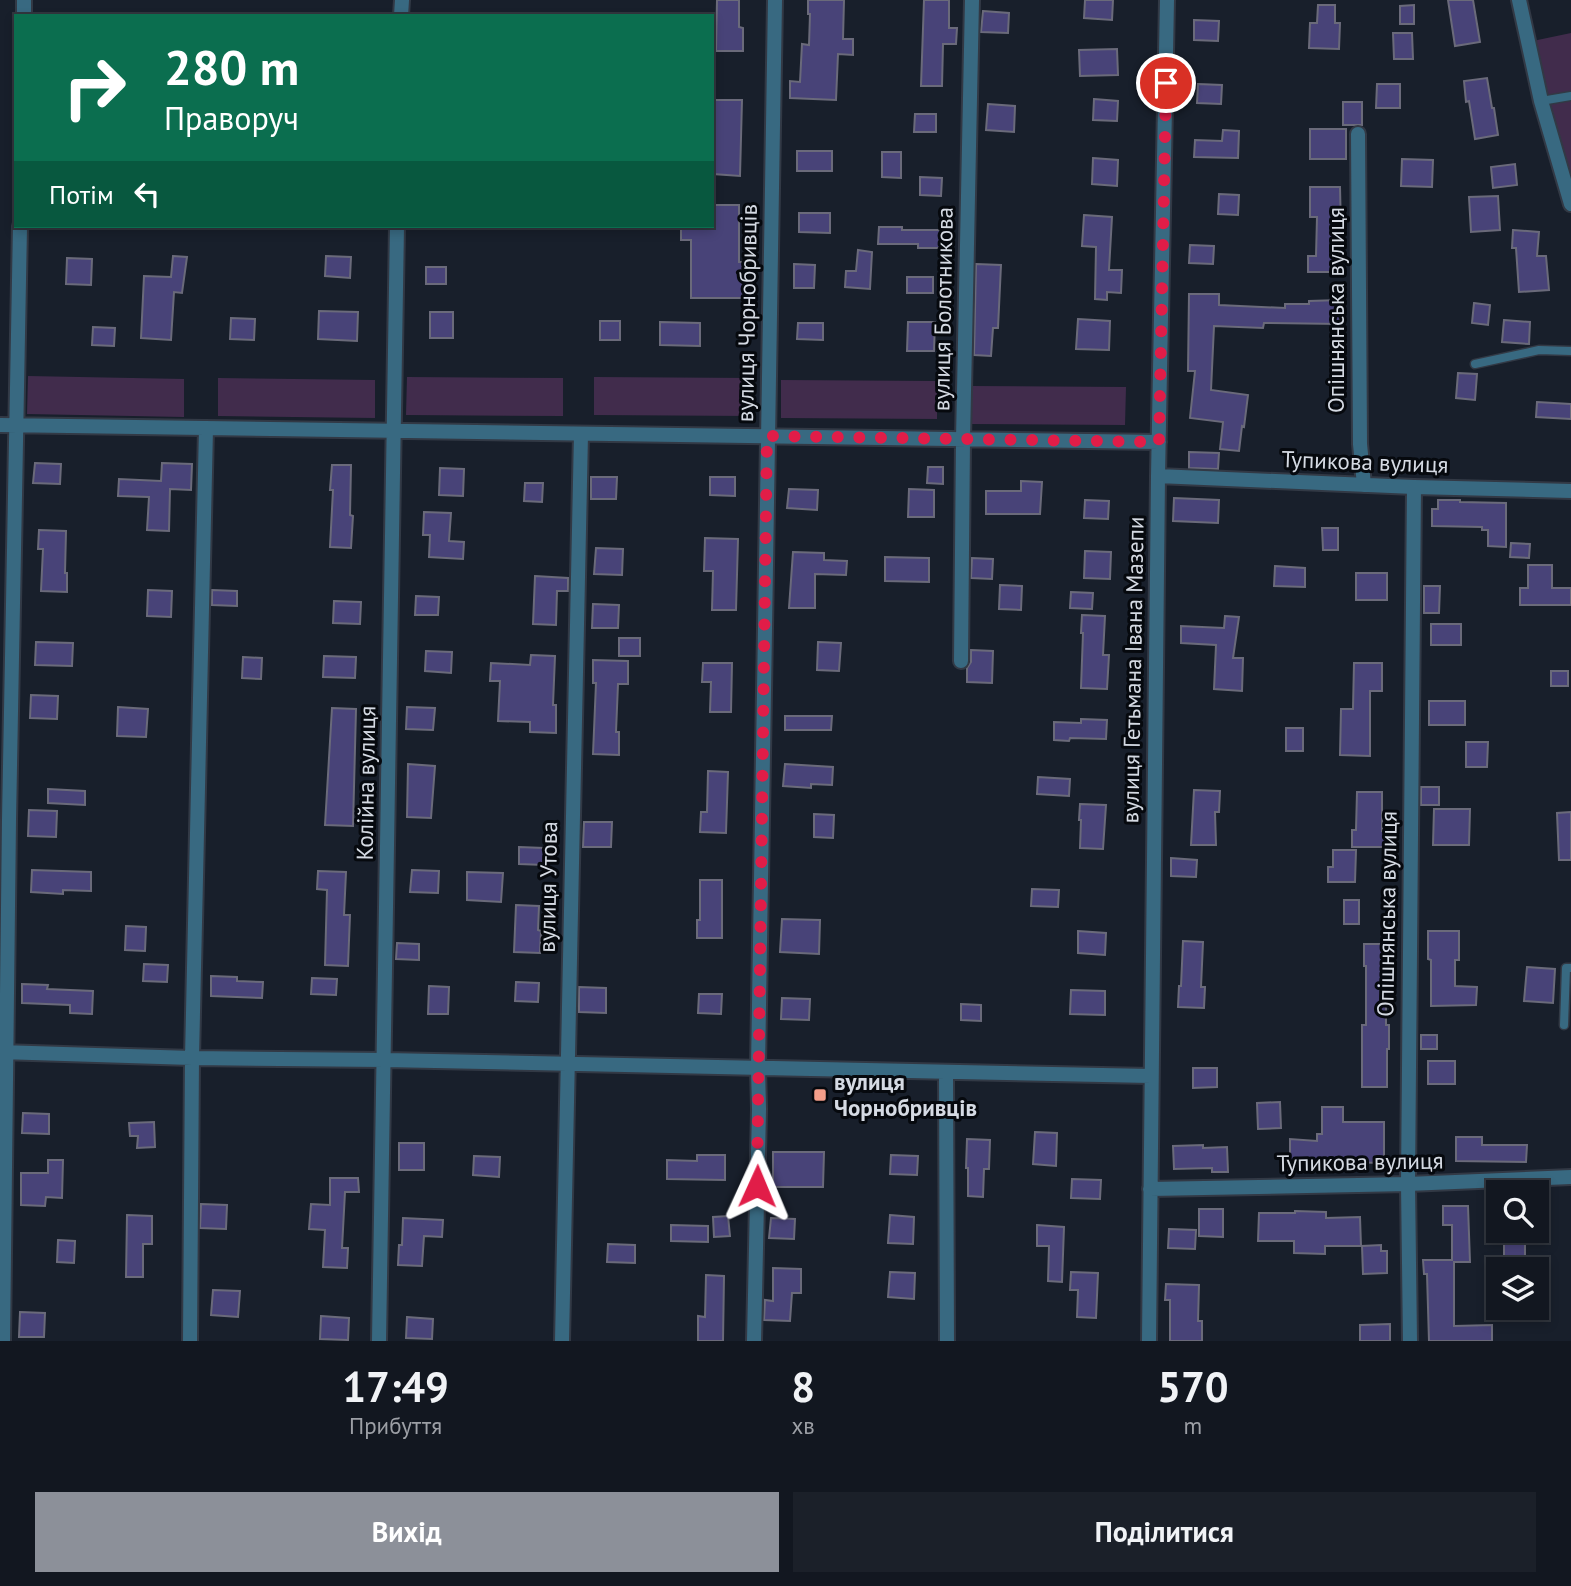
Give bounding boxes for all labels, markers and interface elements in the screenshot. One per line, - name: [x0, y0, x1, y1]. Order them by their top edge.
- text: 280 m: [164, 35, 299, 99]
- icon: right: [49, 42, 140, 133]
- pin: [1136, 53, 1196, 113]
- icon: arrive: [1147, 64, 1185, 102]
- text: Праворуч: [164, 97, 299, 139]
- icon: left: [128, 175, 166, 213]
- text: Потім: [49, 178, 114, 211]
- street label: вулиця Чорнобривців: [730, 204, 763, 422]
- street label: вулиця Болотникова: [926, 207, 959, 411]
- street label: Опішнянська вулиця: [1321, 207, 1350, 413]
- street label: Тупикова вулиця: [1281, 444, 1449, 479]
- street label: вулиця Гетьмана Івана Мазепи: [1115, 516, 1150, 824]
- street label: Колійна вулиця: [350, 705, 381, 860]
- street label: Опішнянська вулиця: [1370, 811, 1403, 1017]
- street label: вулиця Утова: [532, 821, 563, 953]
- place label: вулиця Чорнобривців: [834, 1067, 977, 1122]
- marker: вулиця Чорнобривців: [812, 1087, 828, 1103]
- street label: Тупикова вулиця: [1276, 1146, 1444, 1177]
- position arrow: [720, 1149, 794, 1223]
- map controls: [1486, 1180, 1549, 1320]
- button: search: [1486, 1180, 1549, 1243]
- button: layers: [1486, 1257, 1549, 1320]
- text: 17:49: [342, 1359, 449, 1414]
- text: 8: [791, 1359, 815, 1414]
- text: 570: [1157, 1359, 1229, 1414]
- text: Прибуття: [349, 1411, 442, 1440]
- text: хв: [791, 1411, 815, 1440]
- text: m: [1184, 1411, 1202, 1440]
- button: Вихід: [35, 1492, 779, 1572]
- button: Поділитися: [793, 1492, 1536, 1572]

